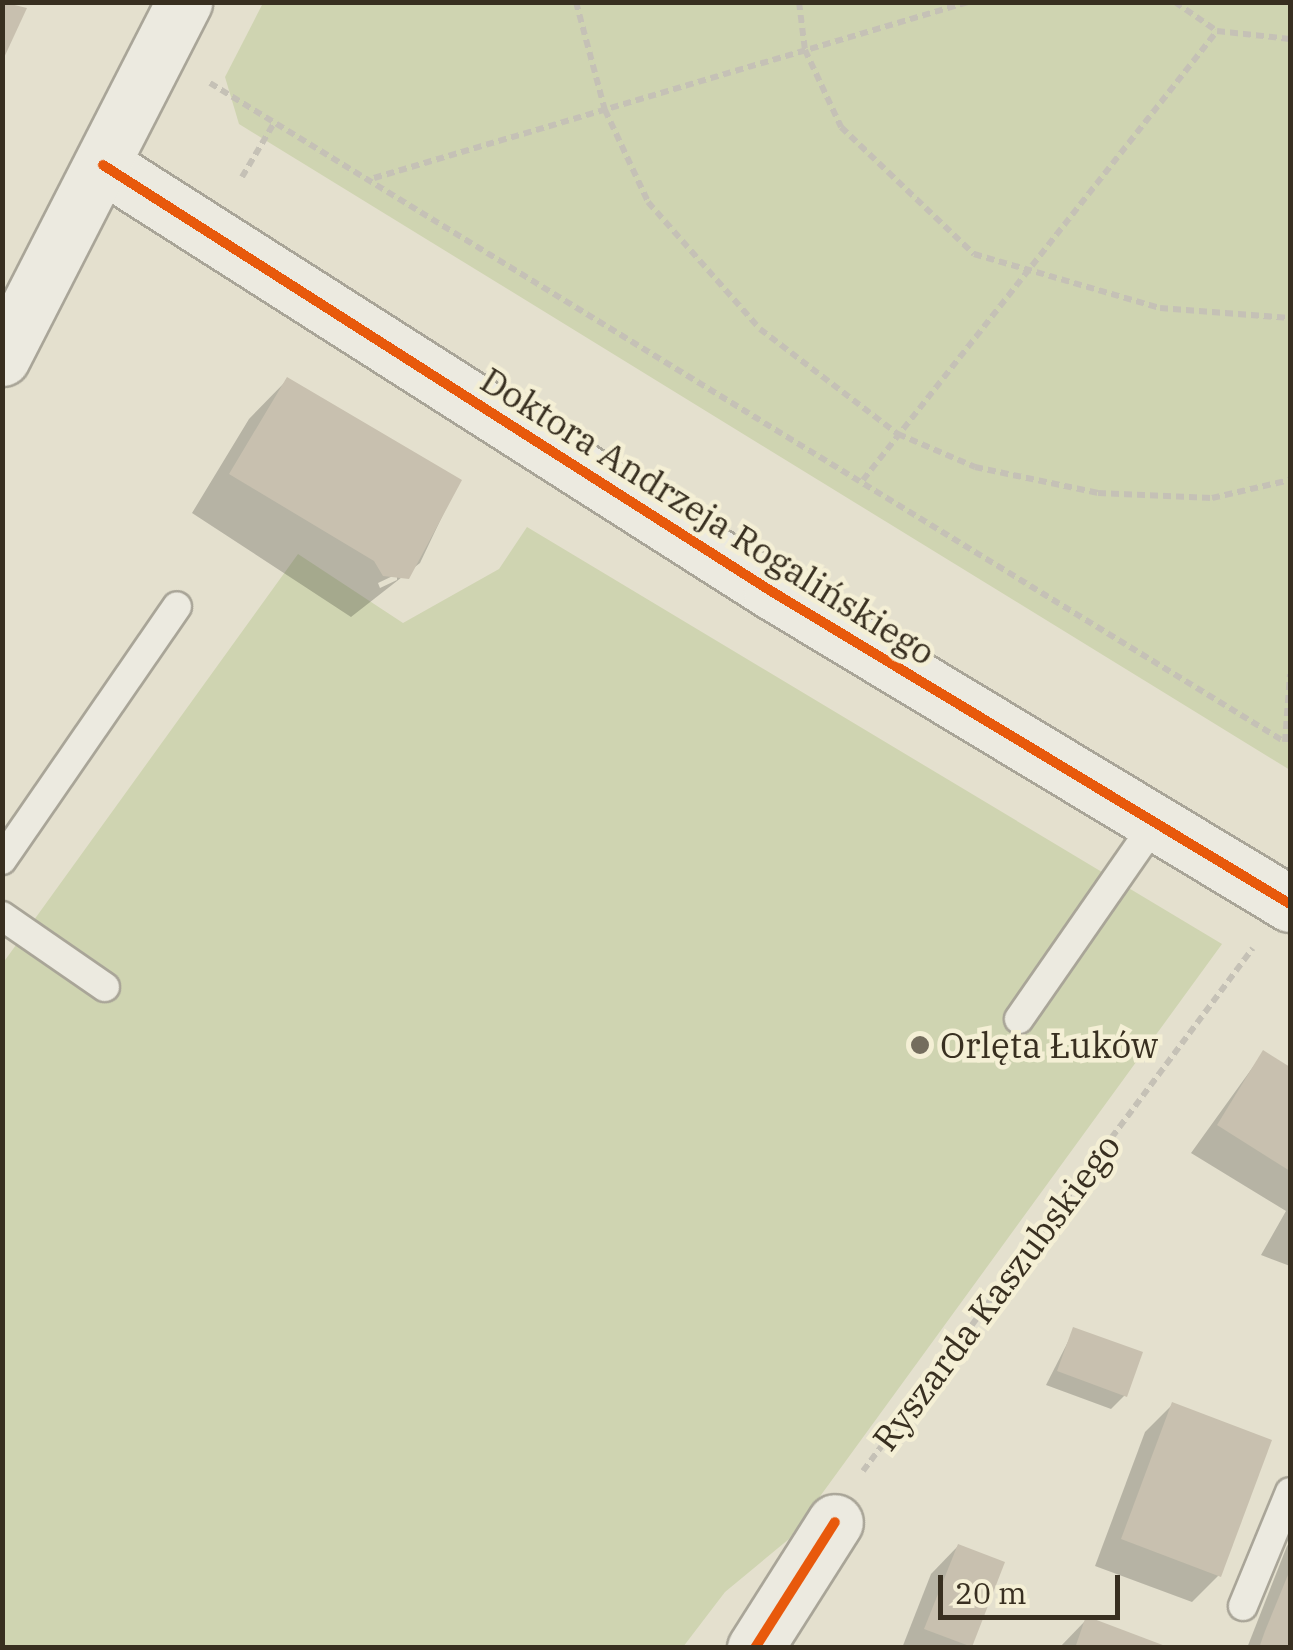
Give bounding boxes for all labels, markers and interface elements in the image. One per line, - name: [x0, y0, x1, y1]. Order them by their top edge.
- street label: Doktora Andrzeja Rogalińskiego: [473, 359, 943, 673]
- place label: Orlęta Łuków: [940, 1024, 1158, 1066]
- marker: Orlęta Łuków: [909, 1034, 931, 1056]
- street label: Ryszarda Kaszubskiego: [863, 1126, 1129, 1458]
- scale bar: [943, 1555, 1126, 1617]
- text: 20 m: [955, 1573, 1027, 1612]

